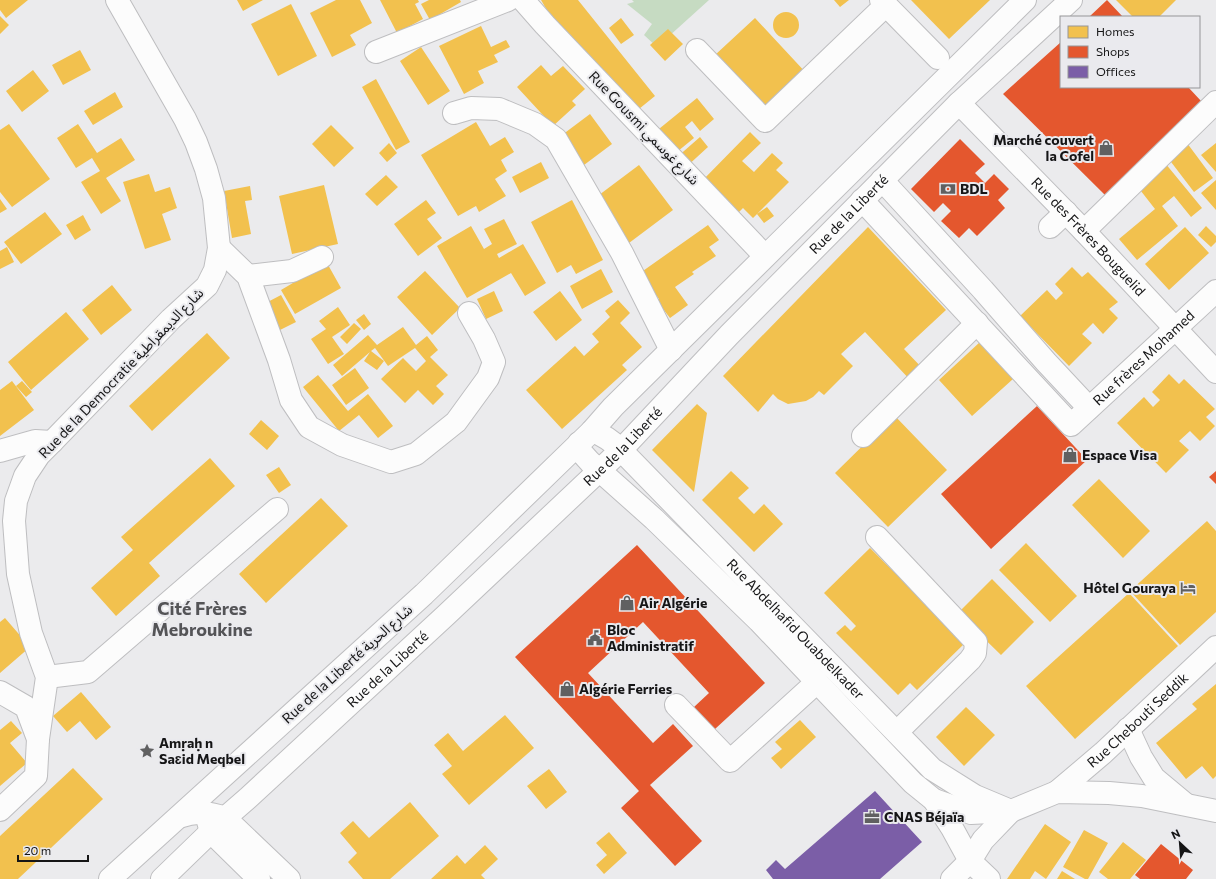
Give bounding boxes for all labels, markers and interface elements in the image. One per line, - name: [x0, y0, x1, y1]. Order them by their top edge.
- legend: [1060, 16, 1200, 88]
- text: Homes: [1096, 24, 1134, 38]
- text: Shops: [1096, 44, 1130, 58]
- text: Offices: [1096, 64, 1136, 78]
- street label: Rue Gousmi شارع غوسمي: [583, 67, 703, 190]
- place label: Marché couvert la Cofel: [993, 131, 1094, 164]
- shop icon: Marché couvert la Cofel: [1097, 139, 1115, 157]
- street label: Rue de la Liberté: [805, 171, 891, 257]
- street label: Rue des Frères Bouguelid: [1028, 173, 1149, 299]
- bank icon: BDL: [939, 180, 957, 198]
- place label: BDL: [960, 180, 988, 197]
- street label: Rue de la Democratie شارع الديمقراطية: [35, 284, 209, 463]
- street label: Rue frères Mohamed: [1089, 306, 1198, 409]
- street label: Rue de la Liberté: [579, 403, 665, 489]
- shop icon: Espace Visa: [1061, 446, 1079, 464]
- place label: Espace Visa: [1082, 446, 1157, 463]
- street label: Rue Abdelhafid Ouabdelkader: [724, 555, 868, 703]
- place label: Hôtel Gouraya: [1083, 579, 1176, 596]
- hotel icon: Hôtel Gouraya: [1179, 579, 1197, 597]
- shop icon: Air Algérie: [618, 594, 636, 612]
- place label: Air Algérie: [639, 594, 707, 611]
- district label: Cité Frères Mebroukine: [152, 597, 252, 640]
- street label: Rue de la Liberté شارع الحرية: [278, 601, 416, 727]
- place label: Bloc Administratif: [607, 621, 694, 654]
- street label: Rue de la Liberté: [344, 627, 432, 711]
- public building icon: Bloc Administratif: [586, 629, 604, 647]
- street label: Rue Chebouti Seddik: [1083, 668, 1192, 771]
- shop icon: Algérie Ferries: [558, 680, 576, 698]
- place label: Algérie Ferries: [579, 680, 673, 697]
- place label: Amṛaḥ n Saɛid Meqbel: [159, 734, 245, 767]
- place icon: Amṛaḥ n Saɛid Meqbel: [138, 742, 156, 760]
- office icon: CNAS Béjaïa: [863, 808, 881, 826]
- place label: CNAS Béjaïa: [884, 808, 964, 825]
- north arrow: [1160, 823, 1200, 863]
- text: N: [1169, 826, 1182, 841]
- scale bar: [18, 837, 88, 863]
- text: 20 m: [24, 843, 51, 857]

